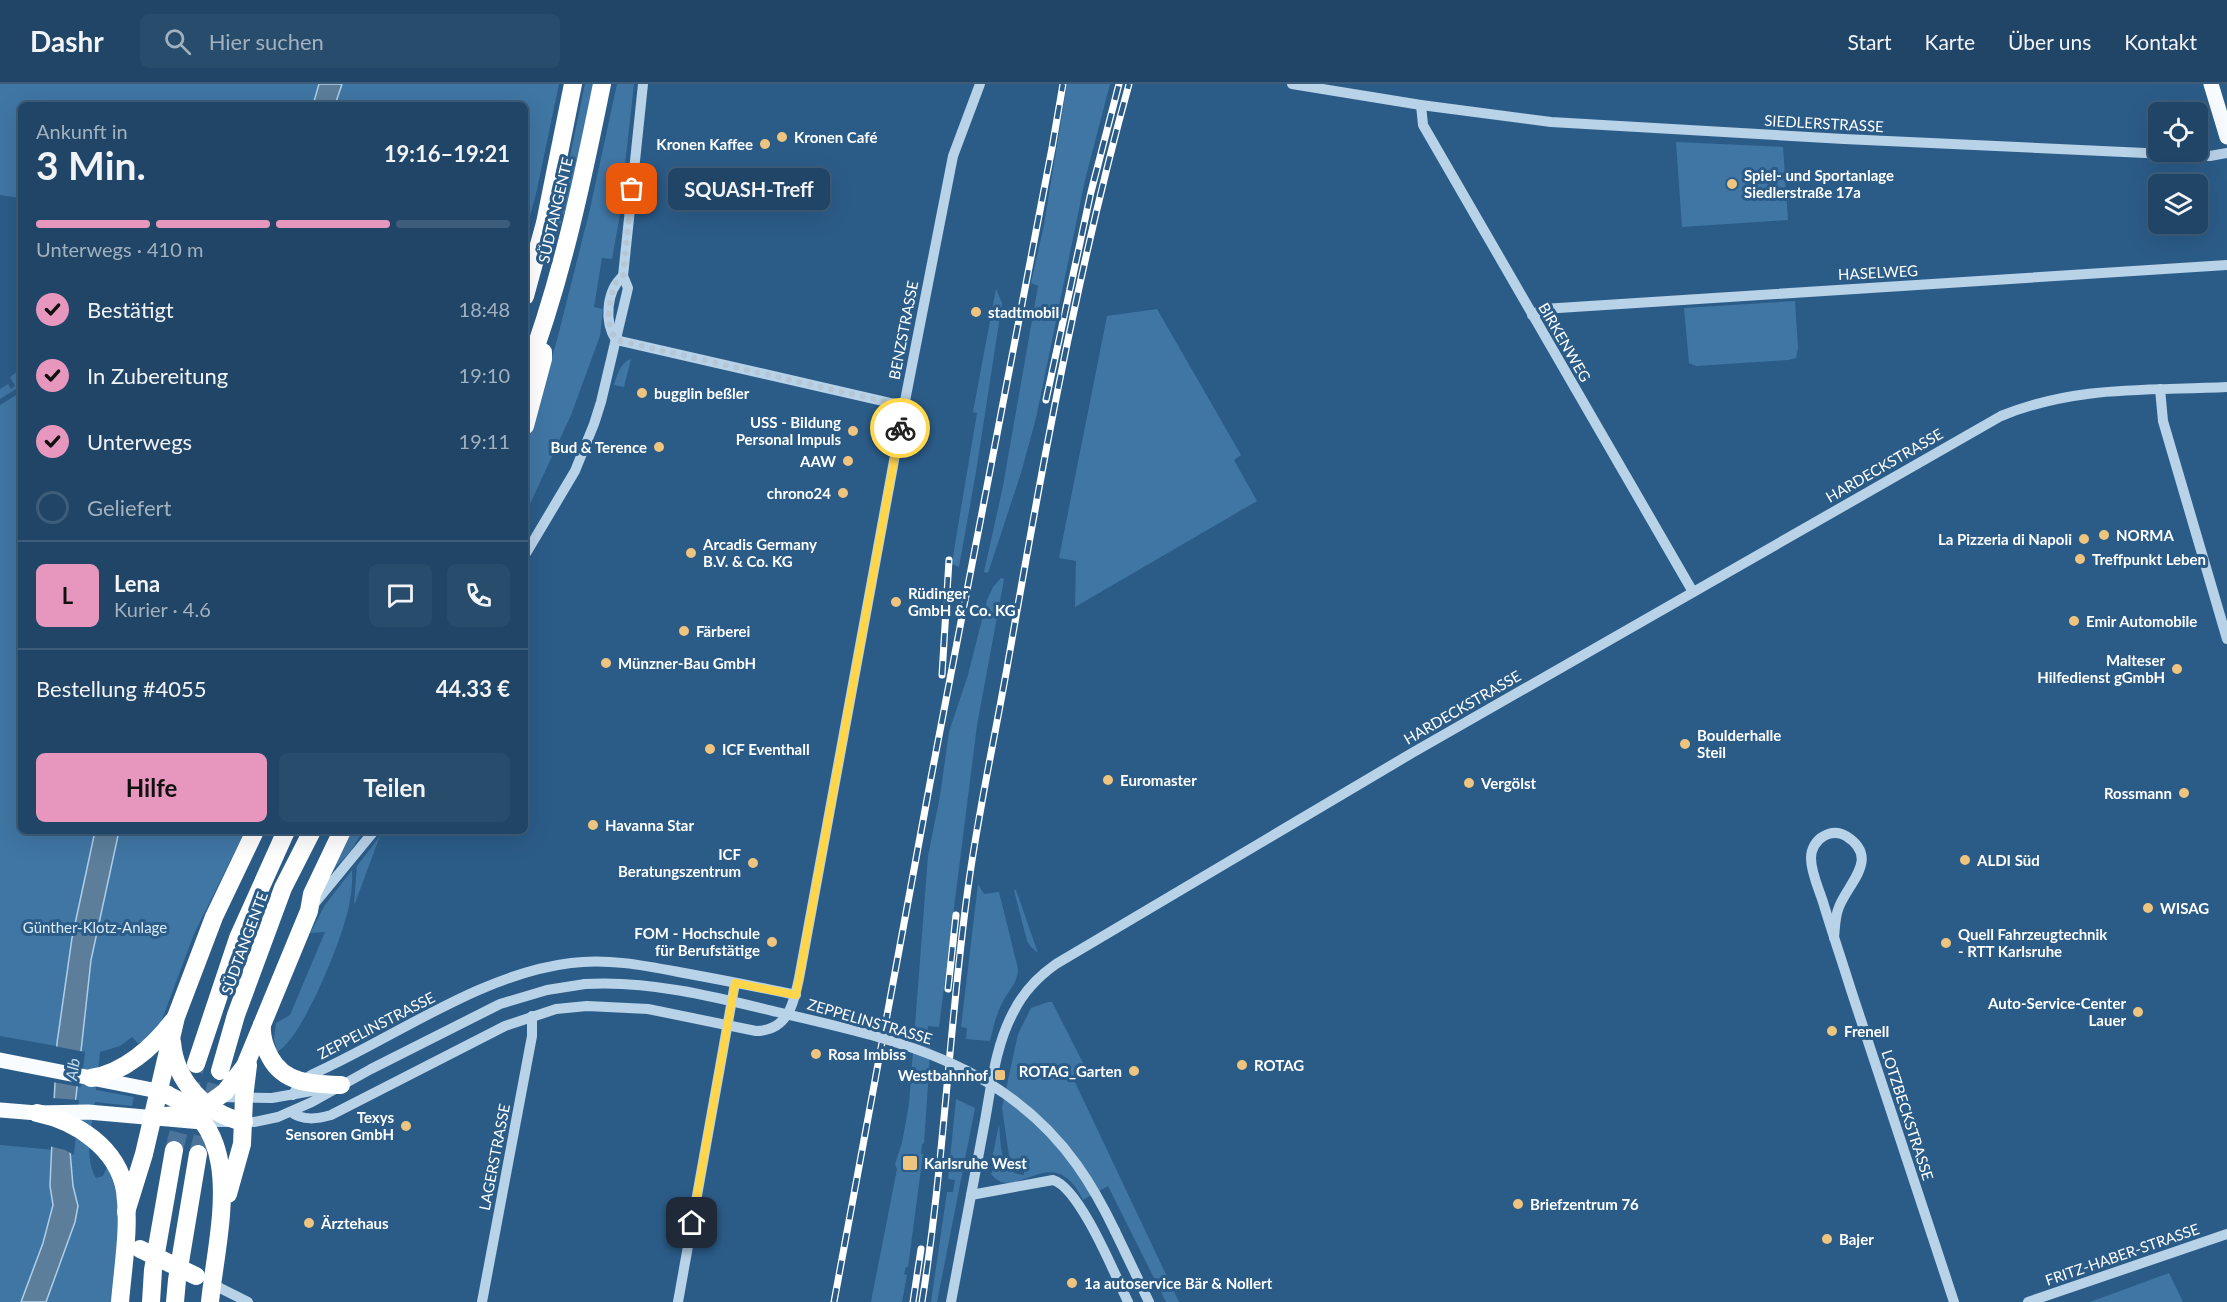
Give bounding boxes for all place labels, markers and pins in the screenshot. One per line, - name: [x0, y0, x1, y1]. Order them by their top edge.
- place label: Kronen Café: [794, 128, 877, 146]
- marker: Kronen Café: [775, 130, 789, 144]
- place label: Kronen Kaffee: [656, 135, 753, 153]
- marker: Kronen Kaffee: [758, 137, 772, 151]
- pin: [606, 163, 657, 214]
- place label: Spiel- und Sportanlage Siedlerstraße 17a: [1744, 166, 1894, 201]
- callout: SQUASH-Treff: [668, 168, 830, 210]
- marker: Spiel- und Sportanlage Siedlerstraße 17a: [1725, 177, 1739, 191]
- place label: stadtmobil: [988, 303, 1059, 321]
- marker: stadtmobil: [969, 305, 983, 319]
- place label: bugglin beßler: [654, 384, 750, 402]
- marker: bugglin beßler: [635, 386, 649, 400]
- place label: USS - Bildung Personal Impuls: [736, 413, 841, 448]
- marker: USS - Bildung Personal Impuls: [846, 424, 860, 438]
- place label: Bud & Terence: [550, 438, 647, 456]
- marker: Bud & Terence: [652, 440, 666, 454]
- place label: AAW: [799, 452, 836, 470]
- marker: AAW: [841, 454, 855, 468]
- place label: chrono24: [767, 484, 831, 502]
- marker: chrono24: [836, 486, 850, 500]
- place label: NORMA: [2116, 526, 2174, 544]
- marker: NORMA: [2097, 528, 2111, 542]
- place label: La Pizzeria di Napoli: [1938, 530, 2072, 548]
- marker: La Pizzeria di Napoli: [2077, 532, 2091, 546]
- place label: Arcadis Germany B.V. & Co. KG: [702, 535, 817, 570]
- marker: Arcadis Germany B.V. & Co. KG: [684, 546, 698, 560]
- place label: Treffpunkt Leben: [2092, 550, 2206, 568]
- marker: Treffpunkt Leben: [2073, 552, 2087, 566]
- place label: Rüdinger GmbH & Co. KG: [908, 584, 1016, 619]
- marker: Rüdinger GmbH & Co. KG: [889, 595, 903, 609]
- place label: Emir Automobile: [2086, 612, 2197, 630]
- marker: Emir Automobile: [2067, 614, 2081, 628]
- place label: Färberei: [696, 622, 751, 640]
- marker: Färberei: [677, 624, 691, 638]
- place label: Malteser Hilfedienst gGmbH: [2037, 651, 2165, 686]
- place label: Münzner-Bau GmbH: [618, 654, 756, 672]
- marker: Münzner-Bau GmbH: [599, 656, 613, 670]
- marker: Malteser Hilfedienst gGmbH: [2170, 662, 2184, 676]
- place label: Boulderhalle Steil: [1697, 726, 1781, 761]
- marker: Boulderhalle Steil: [1678, 737, 1692, 751]
- place label: ICF Eventhall: [722, 740, 810, 758]
- marker: ICF Eventhall: [703, 742, 717, 756]
- place label: Euromaster: [1120, 771, 1197, 789]
- marker: Euromaster: [1101, 773, 1115, 787]
- place label: Vergölst: [1480, 774, 1536, 792]
- marker: Vergölst: [1462, 776, 1476, 790]
- place label: Rossmann: [2104, 784, 2172, 802]
- marker: Rossmann: [2177, 786, 2191, 800]
- place label: Havanna Star: [605, 816, 694, 834]
- marker: Havanna Star: [586, 818, 600, 832]
- place label: ICF Beratungszentrum: [618, 845, 741, 880]
- place label: ALDI Süd: [1976, 851, 2040, 869]
- marker: ALDI Süd: [1958, 853, 1972, 867]
- marker: ICF Beratungszentrum: [746, 856, 760, 870]
- place label: WISAG: [2160, 899, 2209, 917]
- marker: WISAG: [2141, 901, 2155, 915]
- place label: FOM - Hochschule für Berufstätige: [634, 924, 760, 959]
- place label: Quell Fahrzeugtechnik - RTT Karlsruhe: [1958, 925, 2108, 960]
- marker: FOM - Hochschule für Berufstätige: [765, 935, 779, 949]
- marker: Quell Fahrzeugtechnik - RTT Karlsruhe: [1939, 936, 1953, 950]
- place label: Auto-Service-Center Lauer: [1987, 994, 2126, 1029]
- marker: Auto-Service-Center Lauer: [2131, 1005, 2145, 1019]
- place label: Frenell: [1844, 1022, 1889, 1040]
- marker: Frenell: [1825, 1024, 1839, 1038]
- place label: Rosa Imbiss: [828, 1045, 906, 1063]
- marker: Rosa Imbiss: [809, 1047, 823, 1061]
- place label: ROTAG: [1254, 1056, 1304, 1074]
- marker: ROTAG: [1235, 1058, 1249, 1072]
- place label: ROTAG_Garten: [1019, 1062, 1122, 1080]
- marker: ROTAG_Garten: [1127, 1064, 1141, 1078]
- place label: Westbahnhof: [898, 1066, 989, 1084]
- marker: Westbahnhof: [993, 1068, 1007, 1082]
- place label: Texys Sensoren GmbH: [285, 1108, 394, 1143]
- marker: Texys Sensoren GmbH: [399, 1119, 413, 1133]
- marker: Karlsruhe West: [901, 1154, 919, 1172]
- place label: Karlsruhe West: [924, 1154, 1027, 1172]
- place label: Briefzentrum 76: [1530, 1195, 1639, 1213]
- pin: [666, 1197, 717, 1248]
- marker: Briefzentrum 76: [1511, 1197, 1525, 1211]
- place label: Ärztehaus: [320, 1214, 389, 1232]
- marker: Ärztehaus: [302, 1216, 316, 1230]
- place label: Bajer: [1839, 1230, 1874, 1248]
- marker: Bajer: [1820, 1232, 1834, 1246]
- place label: 1a autoservice Bär & Nollert: [1084, 1274, 1273, 1292]
- marker: 1a autoservice Bär & Nollert: [1065, 1276, 1079, 1290]

